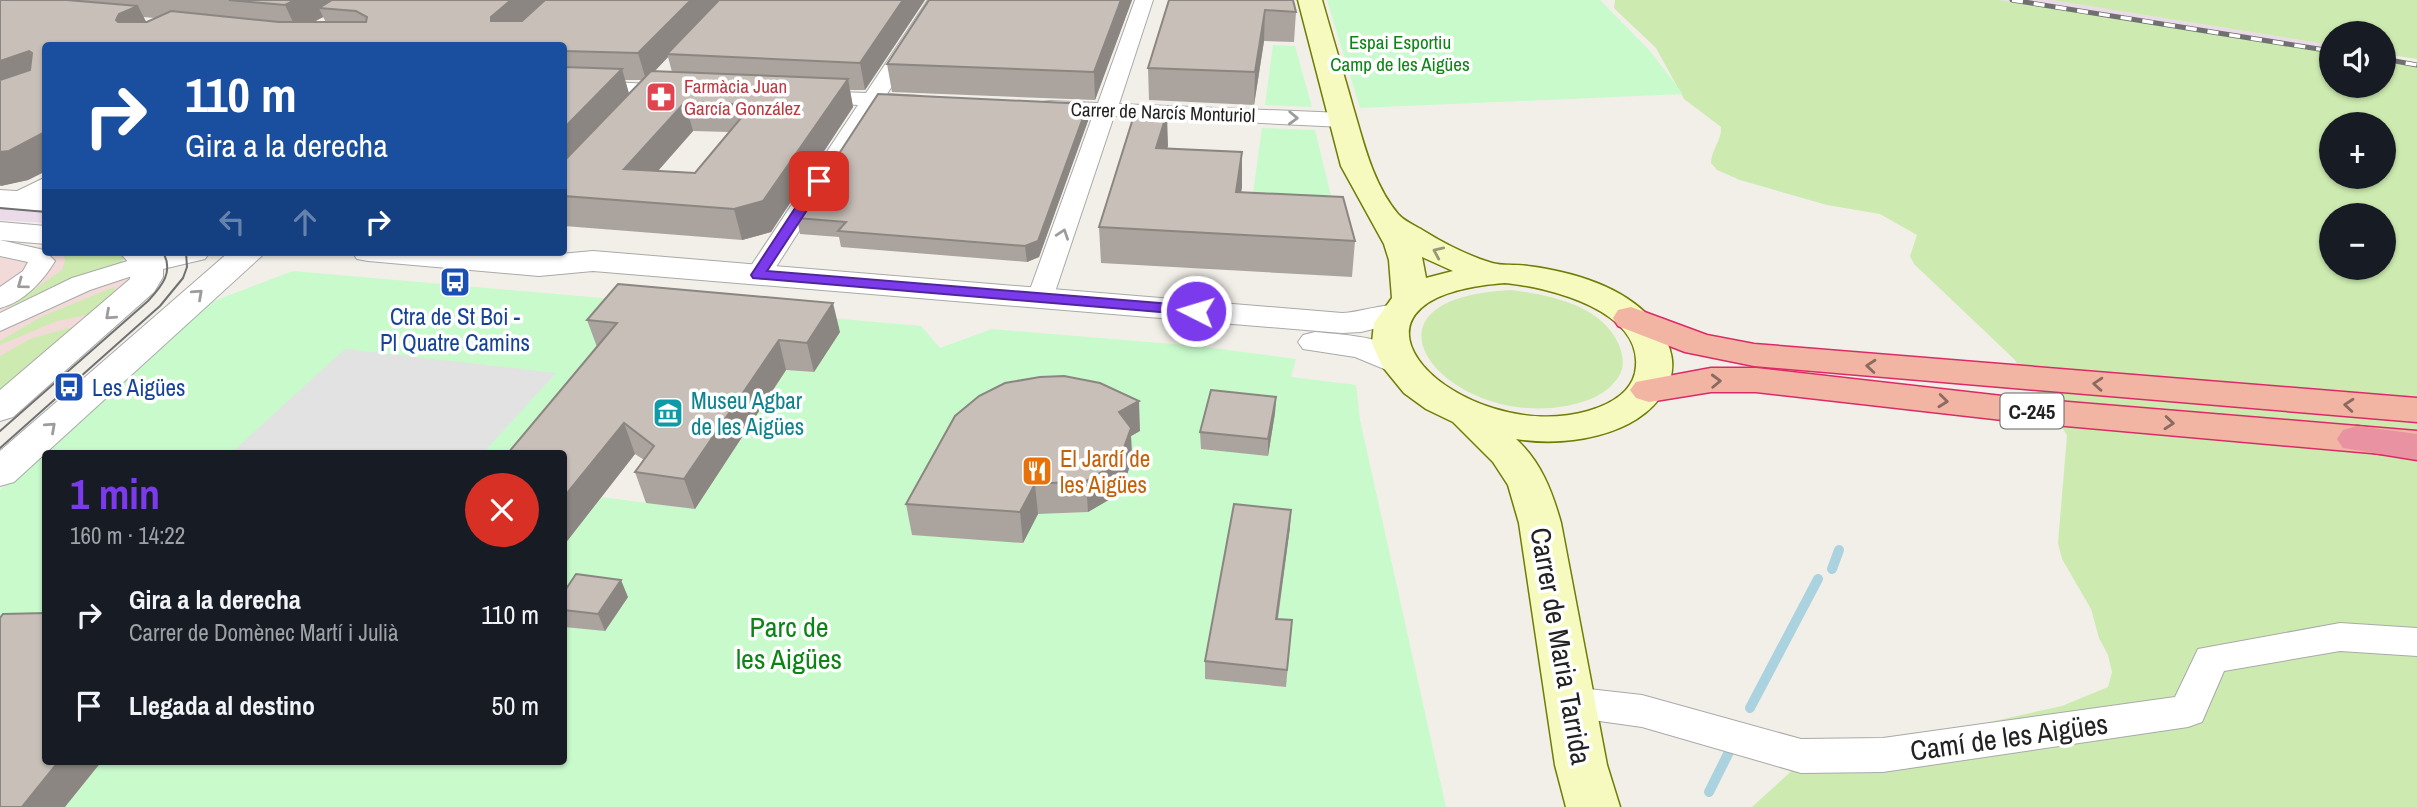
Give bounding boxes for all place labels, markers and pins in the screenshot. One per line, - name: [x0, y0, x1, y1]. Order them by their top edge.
- place label: Farmàcia Juan García González: [684, 73, 801, 121]
- pharmacy icon: Farmàcia Juan García González: [644, 80, 678, 114]
- pin: [789, 151, 849, 211]
- bus stop icon: Ctra de St Boi - Pl Quatre Camins: [438, 265, 472, 299]
- place label: Ctra de St Boi - Pl Quatre Camins: [380, 301, 530, 358]
- bus stop icon: Les Aigües: [52, 370, 86, 404]
- place label: Les Aigües: [92, 372, 185, 403]
- place label: Museu Agbar de les Aigües: [691, 385, 804, 442]
- museum icon: Museu Agbar de les Aigües: [651, 396, 685, 430]
- place label: El Jardí de les Aigües: [1060, 443, 1150, 500]
- restaurant icon: El Jardí de les Aigües: [1020, 454, 1054, 488]

